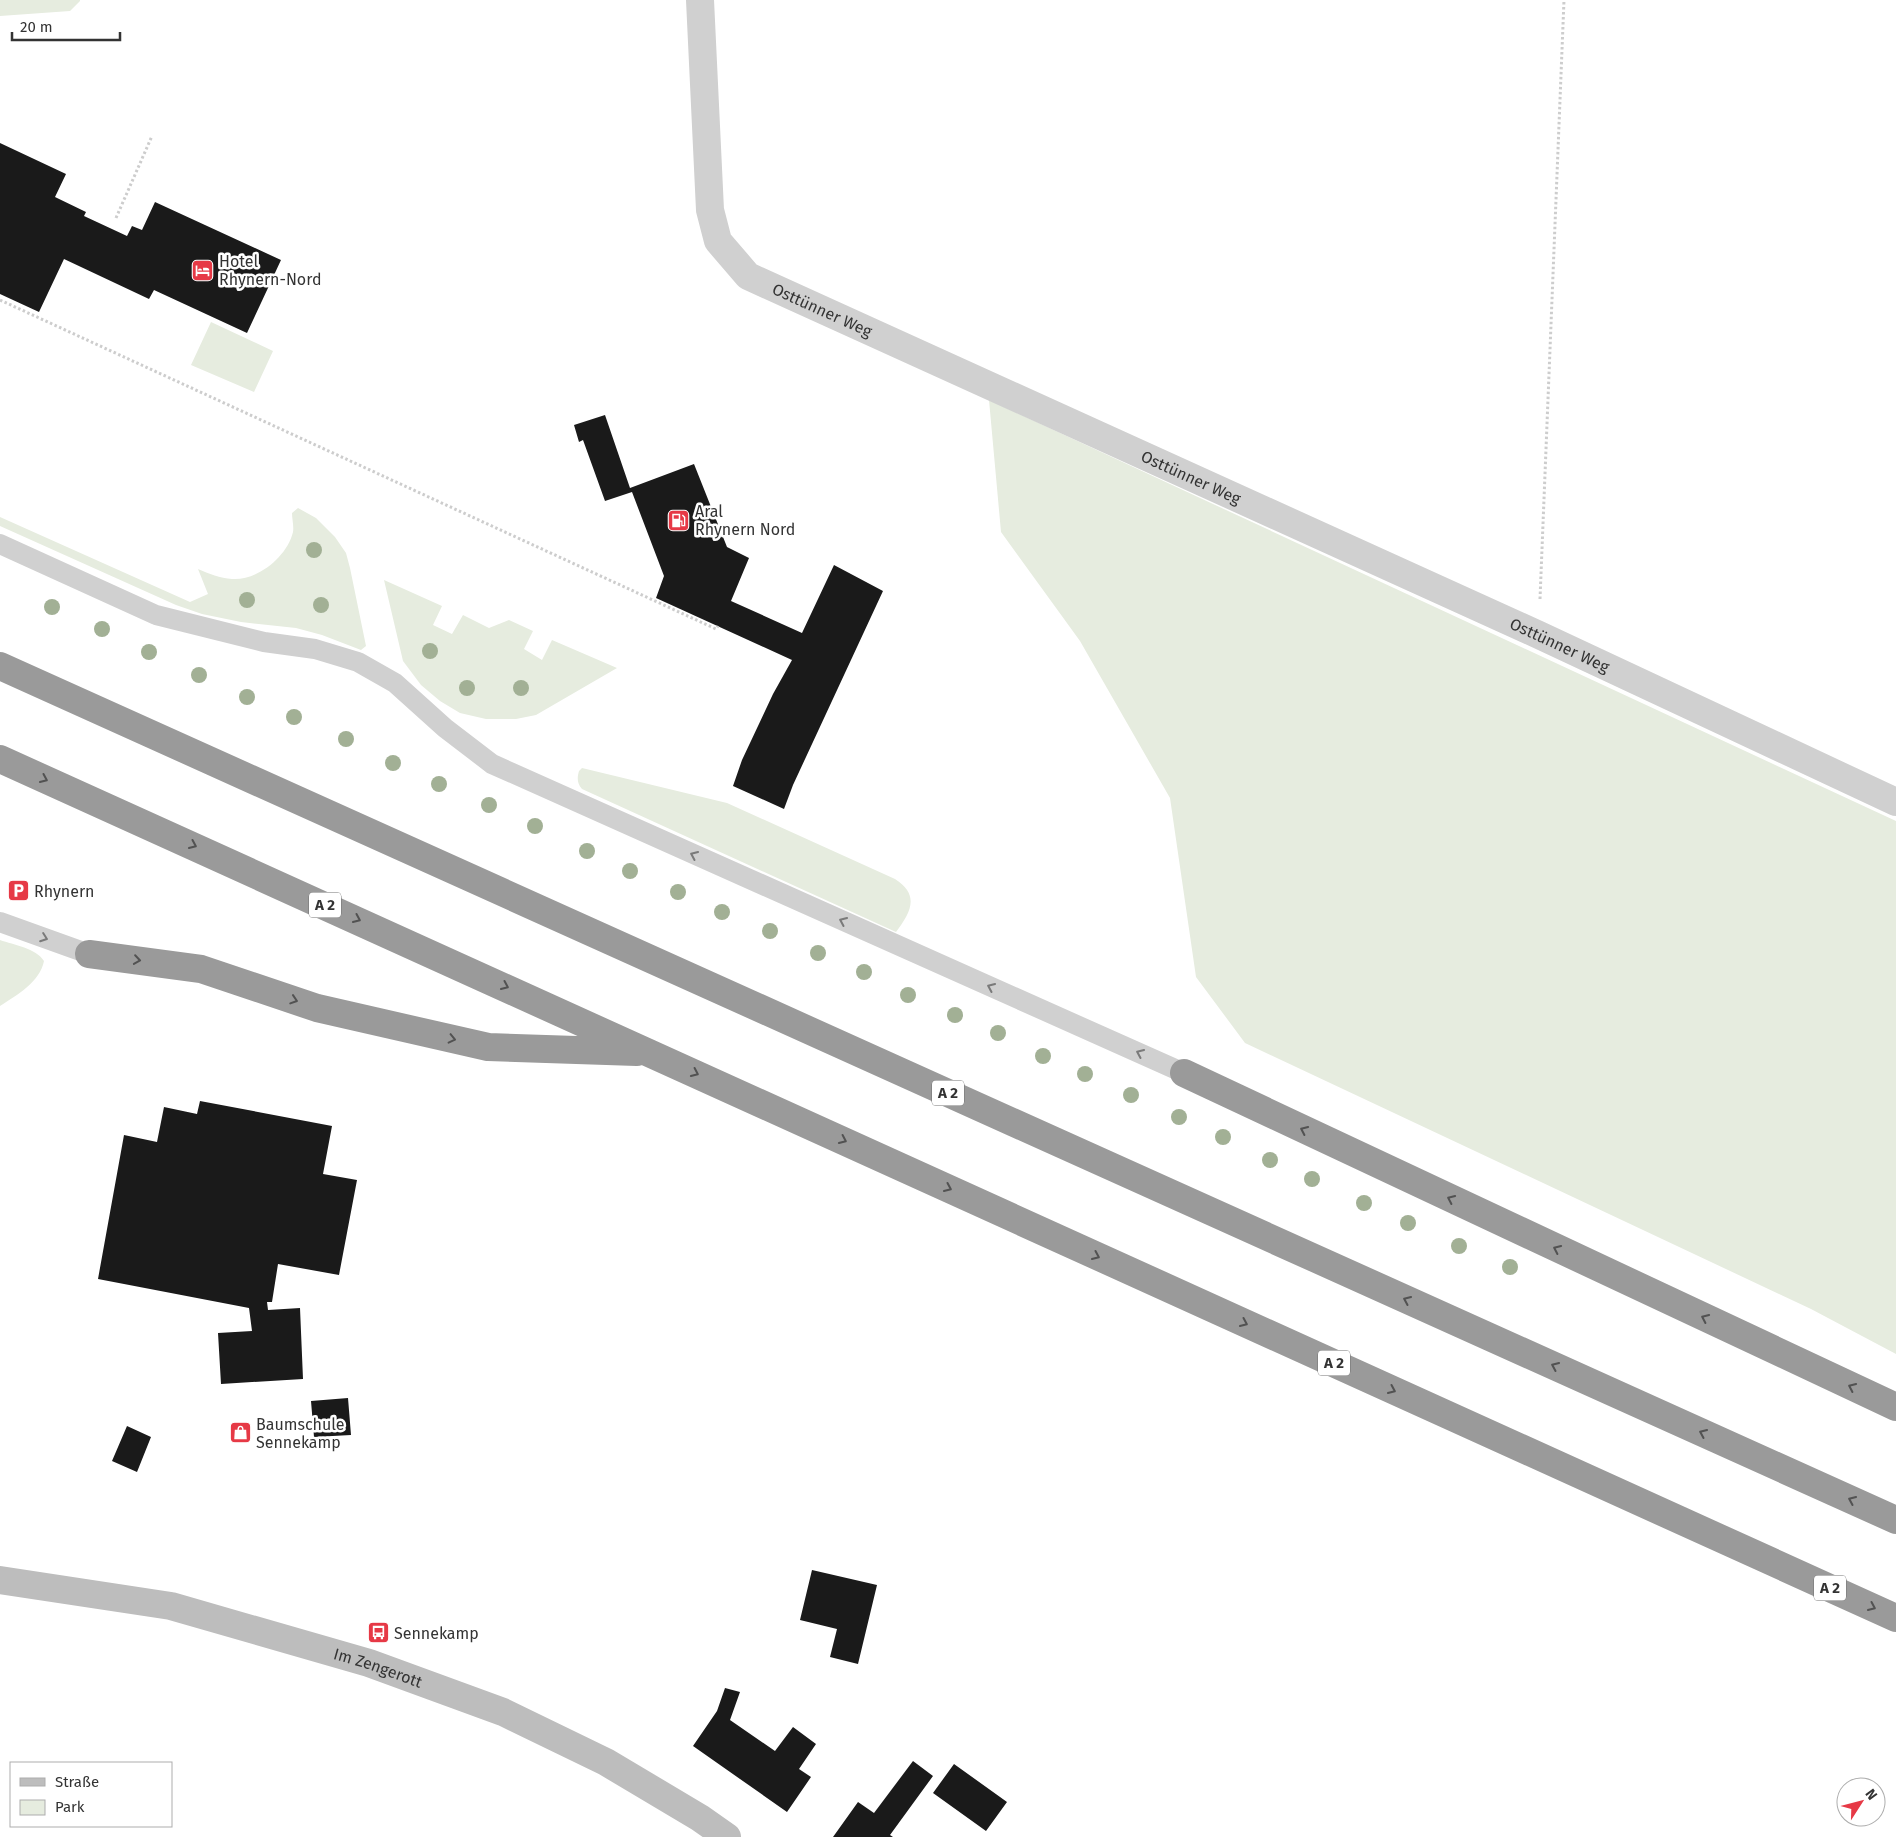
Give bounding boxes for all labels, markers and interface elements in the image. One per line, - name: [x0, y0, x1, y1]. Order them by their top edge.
- scale bar: [12, 10, 120, 42]
- text: 20 m: [20, 18, 53, 36]
- place label: Hotel Rhynern-Nord: [219, 252, 321, 289]
- hotel icon: Hotel Rhynern-Nord: [191, 258, 215, 282]
- street label: Osttünner Weg: [769, 279, 876, 341]
- street label: Osttünner Weg: [1138, 447, 1244, 509]
- place label: Aral Rhynern Nord: [695, 502, 795, 539]
- fuel station icon: Aral Rhynern Nord: [667, 508, 691, 532]
- street label: Osttünner Weg: [1507, 614, 1613, 677]
- one-way arrow: [39, 772, 48, 783]
- one-way arrow: [188, 839, 197, 850]
- one-way arrow: [690, 850, 699, 861]
- parking icon: Rhynern: [6, 879, 30, 903]
- place label: Rhynern: [34, 882, 94, 901]
- road number: A 2: [309, 892, 341, 918]
- one-way arrow: [352, 913, 361, 924]
- one-way arrow: [839, 916, 848, 927]
- one-way arrow: [39, 932, 48, 942]
- one-way arrow: [132, 955, 141, 965]
- one-way arrow: [500, 980, 509, 991]
- one-way arrow: [987, 983, 996, 993]
- one-way arrow: [289, 994, 298, 1004]
- one-way arrow: [447, 1033, 456, 1044]
- one-way arrow: [1136, 1049, 1145, 1060]
- one-way arrow: [690, 1066, 699, 1077]
- road number: A 2: [932, 1080, 964, 1106]
- one-way arrow: [1300, 1125, 1309, 1136]
- one-way arrow: [838, 1134, 847, 1145]
- one-way arrow: [943, 1182, 952, 1193]
- one-way arrow: [1447, 1195, 1456, 1205]
- one-way arrow: [1553, 1245, 1562, 1255]
- one-way arrow: [1091, 1249, 1100, 1260]
- one-way arrow: [1403, 1295, 1412, 1306]
- one-way arrow: [1701, 1314, 1710, 1324]
- one-way arrow: [1239, 1316, 1248, 1327]
- road number: A 2: [1318, 1350, 1350, 1376]
- one-way arrow: [1551, 1362, 1560, 1373]
- one-way arrow: [1848, 1382, 1857, 1393]
- one-way arrow: [1387, 1383, 1396, 1394]
- place label: Baumschule Sennekamp: [256, 1415, 345, 1452]
- shop icon: Baumschule Sennekamp: [228, 1421, 252, 1445]
- one-way arrow: [1699, 1428, 1708, 1439]
- one-way arrow: [1848, 1495, 1857, 1506]
- road number: A 2: [1814, 1576, 1846, 1600]
- one-way arrow: [1867, 1601, 1876, 1612]
- bus stop icon: Sennekamp: [366, 1621, 390, 1645]
- place label: Sennekamp: [394, 1624, 479, 1643]
- street label: Im Zengerott: [331, 1644, 425, 1692]
- legend: [10, 1762, 172, 1827]
- text: Straße: [55, 1773, 99, 1791]
- north arrow: [1836, 1777, 1886, 1827]
- text: N: [1862, 1786, 1881, 1803]
- text: Park: [55, 1798, 85, 1816]

